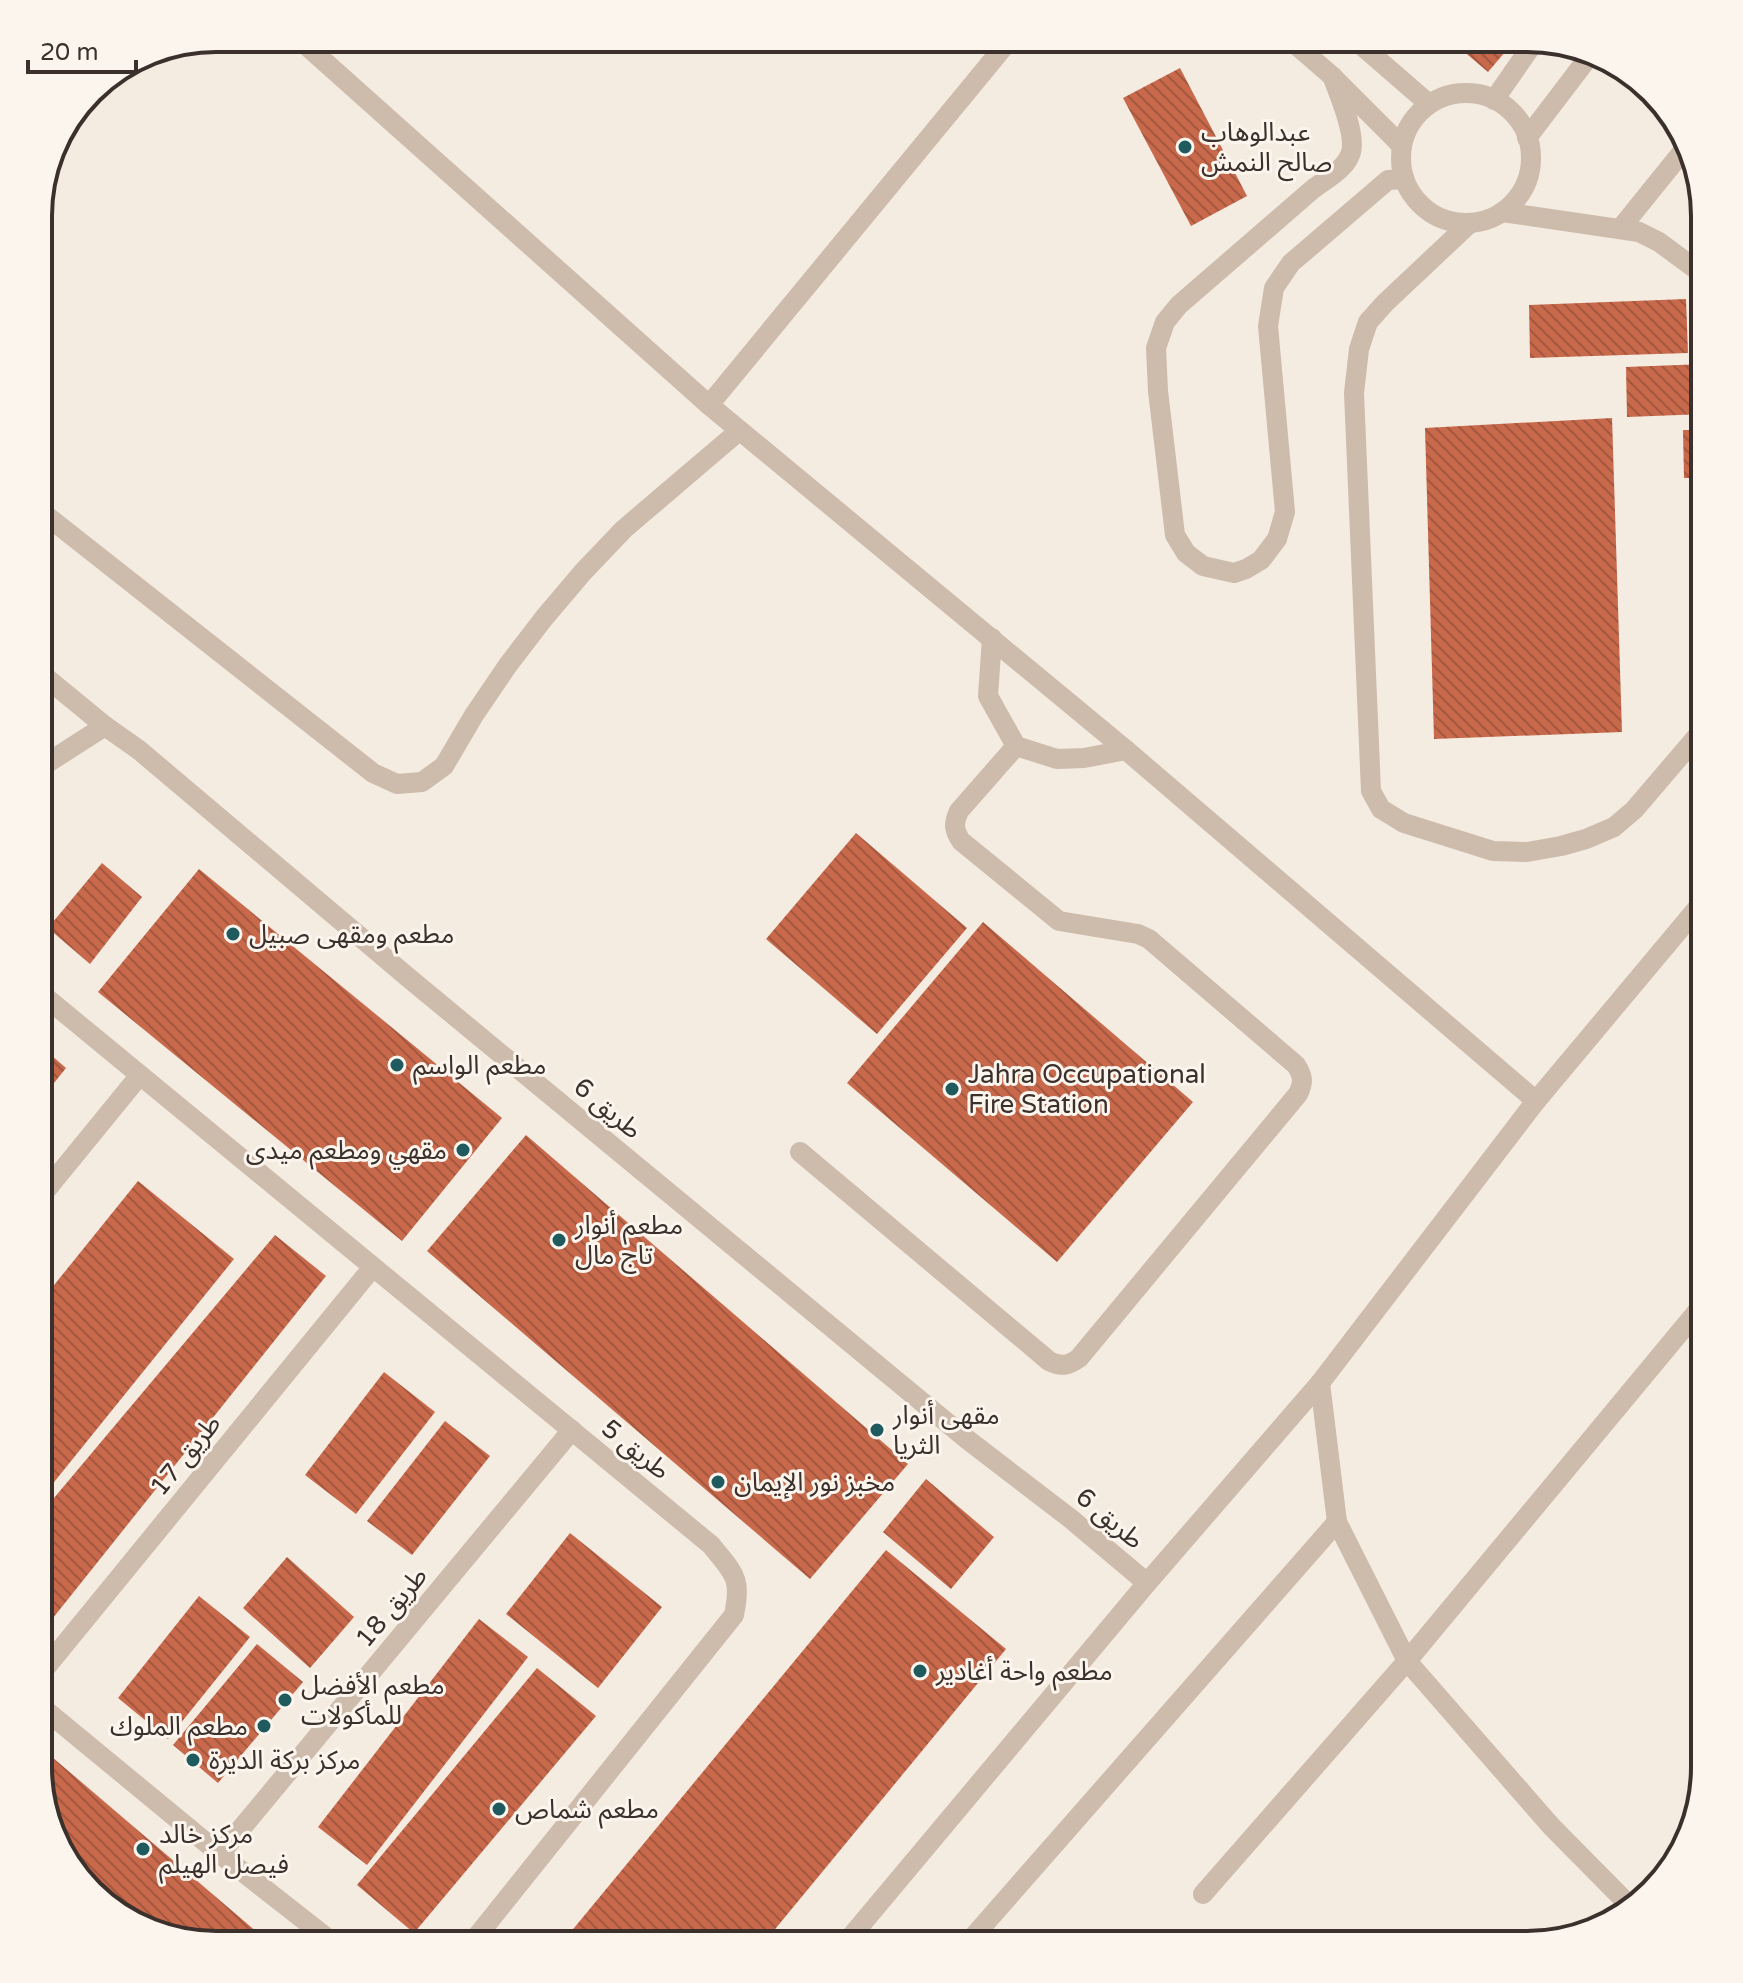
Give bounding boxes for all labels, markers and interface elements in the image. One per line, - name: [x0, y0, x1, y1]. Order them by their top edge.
- scale bar: [28, 24, 136, 74]
- text: 20 m: [40, 38, 98, 67]
- place label: عبدالوهاب صالح النمش: [1201, 117, 1332, 182]
- marker: عبدالوهاب صالح النمش: [1176, 138, 1194, 156]
- place label: مطعم ومقهى صبيل: [249, 919, 454, 954]
- marker: مطعم ومقهى صبيل: [224, 925, 242, 943]
- place label: مطعم الواسم: [413, 1050, 546, 1085]
- marker: مطعم الواسم: [388, 1056, 406, 1074]
- place label: Jahra Occupational Fire Station: [968, 1059, 1206, 1120]
- street label: طريق 6: [567, 1071, 648, 1146]
- marker: Jahra Occupational Fire Station: [943, 1080, 961, 1098]
- place label: مقهي ومطعم ميدى: [246, 1135, 447, 1170]
- marker: مقهي ومطعم ميدى: [454, 1141, 472, 1159]
- place label: مطعم أنوار تاج مال: [574, 1209, 683, 1274]
- marker: مطعم أنوار تاج مال: [550, 1231, 568, 1249]
- place label: مقهى أنوار الثريا: [892, 1399, 1000, 1461]
- street label: طريق 17: [143, 1409, 227, 1502]
- street label: طريق 5: [595, 1412, 676, 1486]
- marker: مقهى أنوار الثريا: [868, 1421, 886, 1439]
- place label: مخبز نور الإيمان: [734, 1467, 895, 1499]
- marker: مخبز نور الإيمان: [709, 1473, 727, 1491]
- street label: طريق 6: [1069, 1481, 1150, 1556]
- street label: طريق 18: [349, 1561, 434, 1654]
- place label: مطعم واحة أغادير: [935, 1655, 1113, 1691]
- marker: مطعم واحة أغادير: [911, 1662, 929, 1680]
- place label: مطعم الأفضل للمأكولات: [301, 1670, 445, 1731]
- marker: مطعم الأفضل للمأكولات: [276, 1691, 294, 1709]
- place label: مطعم الملوك: [110, 1711, 248, 1746]
- marker: مطعم الملوك: [255, 1717, 273, 1735]
- place label: مركز بركة الديرة: [209, 1745, 360, 1776]
- marker: مركز بركة الديرة: [184, 1751, 202, 1769]
- place label: مطعم شماص: [515, 1794, 659, 1829]
- marker: مطعم شماص: [490, 1800, 508, 1818]
- place label: مركز خالد فيصل الهيلم: [159, 1819, 289, 1884]
- marker: مركز خالد فيصل الهيلم: [134, 1840, 152, 1858]

